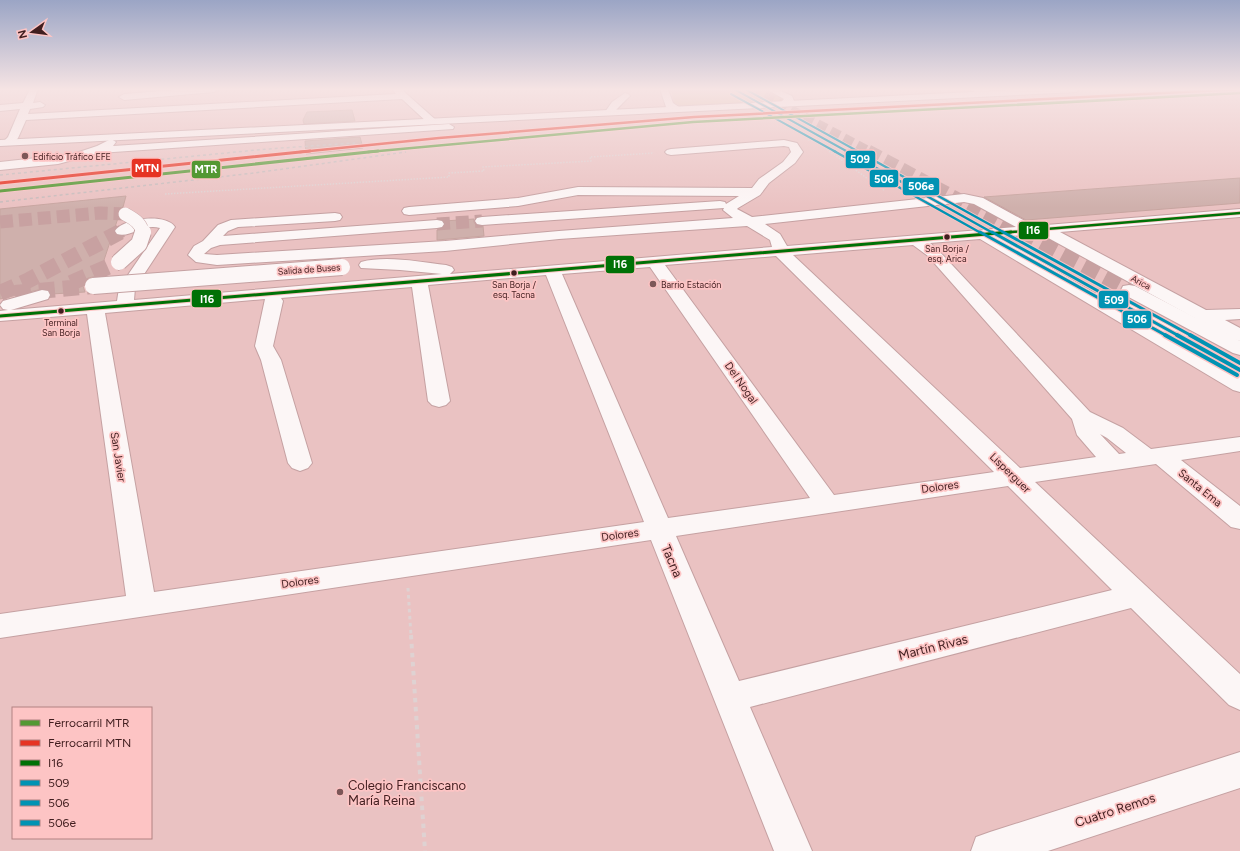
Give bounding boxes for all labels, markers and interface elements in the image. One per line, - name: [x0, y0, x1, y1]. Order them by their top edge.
- north arrow: [12, 12, 52, 52]
- text: N: [15, 29, 30, 40]
- line badge: 509: [845, 150, 876, 169]
- marker: Edificio Tráfico EFE: [20, 151, 30, 161]
- place label: Edificio Tráfico EFE: [33, 151, 111, 162]
- text: 509: [850, 153, 870, 166]
- line badge: MTN: [131, 158, 162, 178]
- line badge: MTR: [191, 160, 221, 179]
- text: MTN: [135, 162, 159, 175]
- text: MTR: [195, 163, 217, 176]
- line badge: 506: [869, 169, 899, 188]
- text: 506: [874, 173, 895, 186]
- line badge: 506e: [902, 177, 940, 196]
- text: 506e: [908, 180, 934, 193]
- line badge: I16: [1018, 221, 1049, 240]
- text: I16: [1026, 224, 1041, 237]
- marker: San Borja / esq. Arica: [942, 232, 952, 242]
- place label: San Borja / esq. Arica: [925, 243, 969, 264]
- line badge: I16: [605, 255, 635, 274]
- text: I16: [613, 258, 628, 271]
- street label: Salida de Buses: [277, 261, 341, 277]
- marker: San Borja / esq. Tacna: [509, 268, 519, 278]
- street label: Arica: [1129, 272, 1153, 292]
- place label: San Borja / esq. Tacna: [492, 279, 536, 300]
- marker: Barrio Estación: [648, 279, 658, 289]
- place label: Barrio Estación: [661, 279, 721, 290]
- line badge: I16: [191, 289, 222, 308]
- line badge: 509: [1098, 290, 1129, 309]
- text: I16: [200, 293, 215, 306]
- text: 509: [1104, 294, 1124, 307]
- marker: Terminal San Borja: [56, 306, 66, 316]
- line badge: 506: [1122, 310, 1152, 329]
- text: 506: [1127, 313, 1148, 326]
- place label: Terminal San Borja: [42, 317, 80, 338]
- street label: Del Nogal: [722, 360, 760, 406]
- street label: San Javier: [108, 431, 128, 483]
- street label: Lisperguer: [987, 450, 1033, 496]
- street label: Santa Ema: [1176, 466, 1224, 510]
- street label: Dolores: [920, 478, 960, 496]
- street label: Dolores: [600, 526, 640, 544]
- street label: Tacna: [658, 542, 686, 580]
- street label: Dolores: [280, 573, 320, 591]
- street label: Martín Rivas: [897, 631, 969, 663]
- legend: [12, 707, 152, 839]
- text: Ferrocarril MTR: [48, 716, 129, 730]
- text: Ferrocarril MTN: [48, 736, 131, 750]
- text: I16: [48, 756, 63, 770]
- text: 509: [48, 776, 70, 790]
- place label: Colegio Franciscano María Reina: [348, 778, 466, 808]
- marker: Colegio Franciscano María Reina: [335, 787, 345, 797]
- street label: Cuatro Remos: [1073, 790, 1157, 830]
- text: 506: [48, 796, 70, 810]
- text: 506e: [48, 816, 76, 830]

